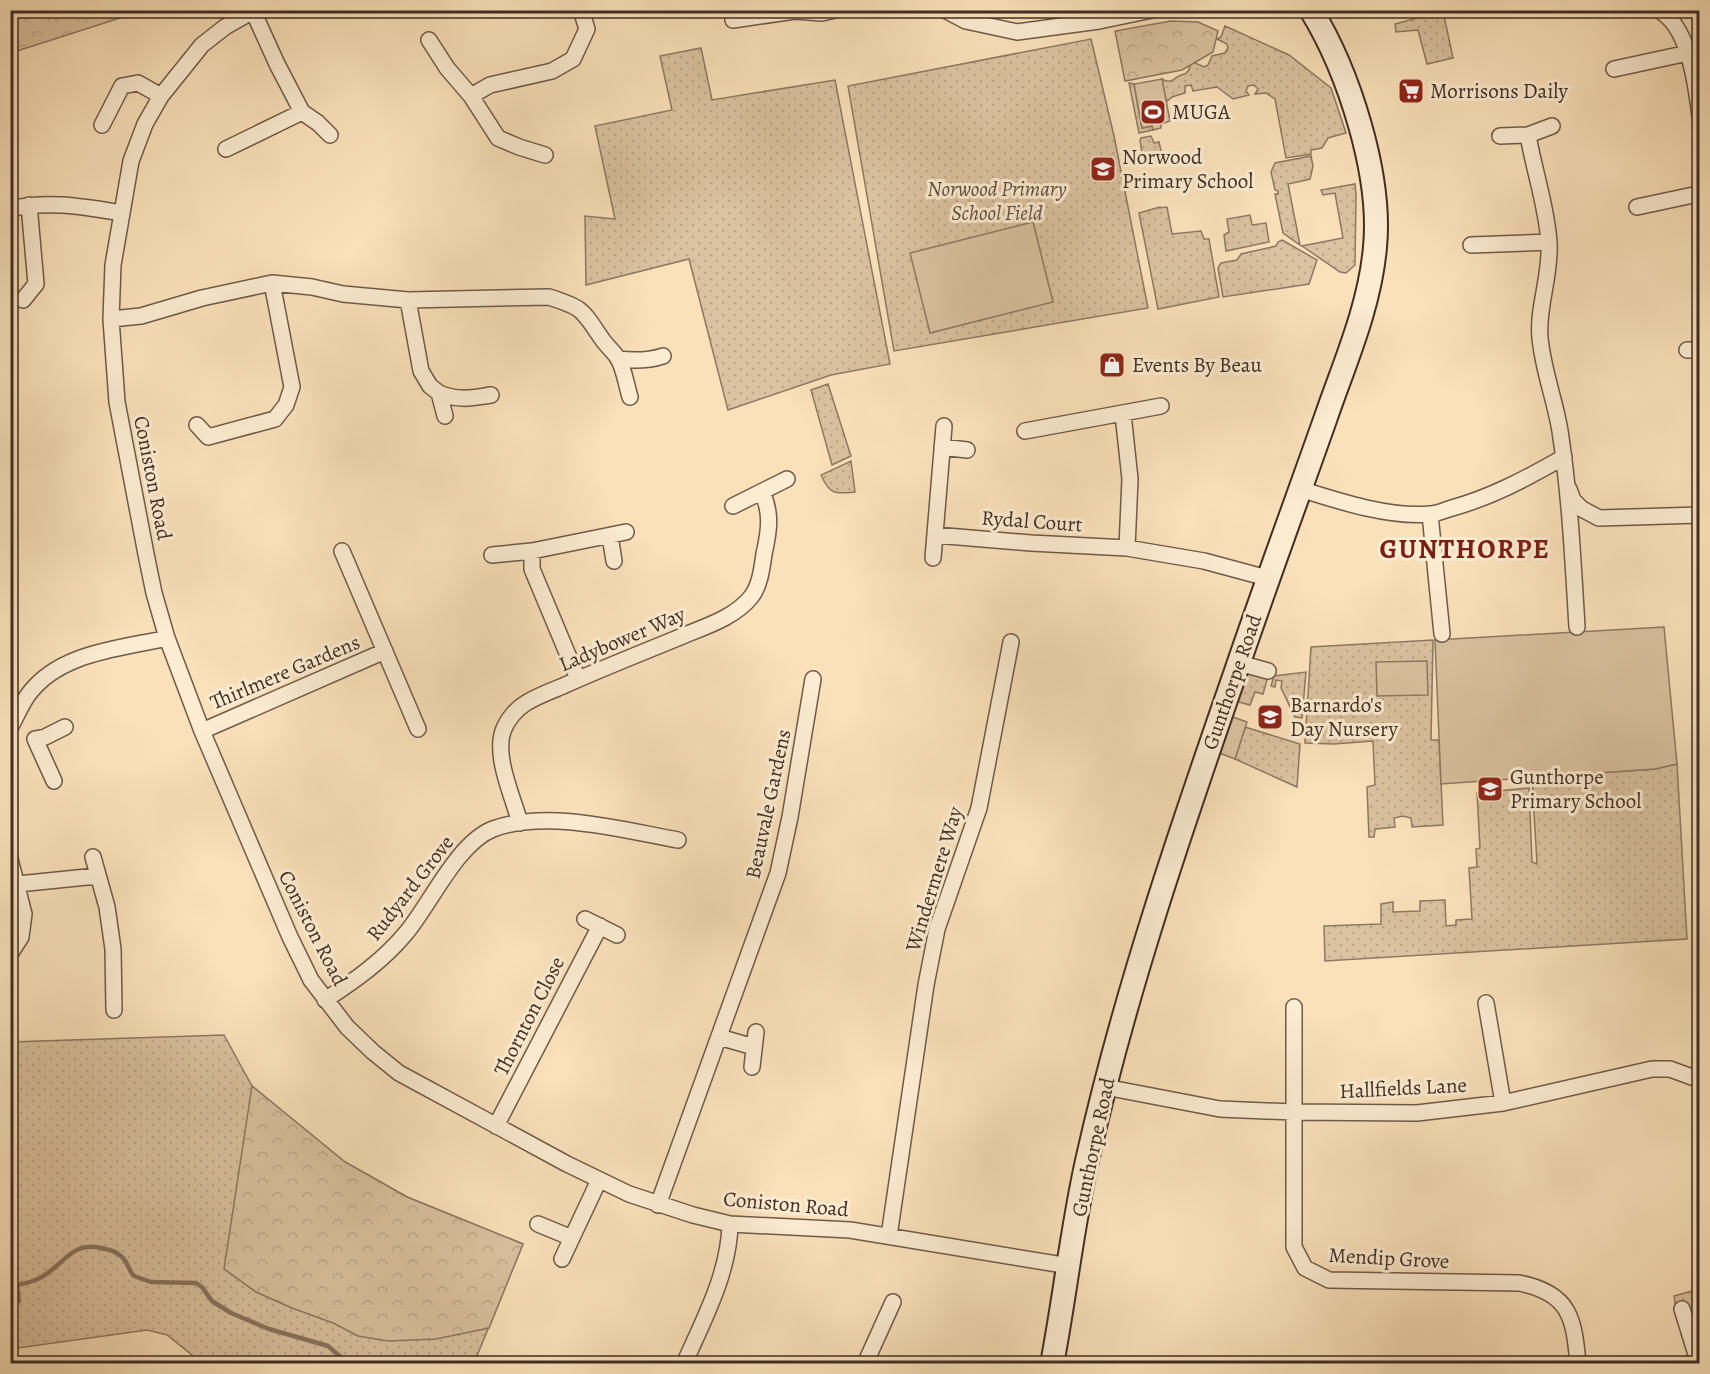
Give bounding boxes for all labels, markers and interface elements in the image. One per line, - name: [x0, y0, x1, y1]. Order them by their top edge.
- supermarket icon: Morrisons Daily: [1396, 76, 1426, 106]
- place label: Morrisons Daily: [1430, 77, 1568, 105]
- sports icon: MUGA: [1138, 97, 1168, 127]
- place label: MUGA: [1172, 98, 1231, 126]
- place label: Norwood Primary School: [1122, 143, 1253, 195]
- school or university icon: Norwood Primary School: [1088, 154, 1118, 184]
- park label: Norwood Primary School Field: [927, 175, 1067, 227]
- shop icon: Events By Beau: [1097, 350, 1127, 380]
- place label: Events By Beau: [1132, 351, 1263, 379]
- street label: Coniston Road: [127, 414, 179, 543]
- street label: Rydal Court: [980, 504, 1084, 539]
- district label: GUNTHORPE: [1380, 531, 1550, 567]
- street label: Ladybower Way: [555, 600, 690, 678]
- street label: Gunthorpe Road: [1196, 610, 1269, 753]
- street label: Thirlmere Gardens: [206, 628, 364, 716]
- place label: Barnardo's Day Nursery: [1290, 691, 1398, 743]
- school or university icon: Barnardo's Day Nursery: [1255, 702, 1285, 732]
- street label: Beauvale Gardens: [738, 727, 798, 881]
- place label: Gunthorpe Primary School: [1510, 763, 1641, 815]
- school or university icon: Gunthorpe Primary School: [1475, 774, 1505, 804]
- street label: Windermere Way: [898, 803, 969, 956]
- street label: Rudyard Grove: [360, 829, 460, 947]
- street label: Coniston Road: [272, 866, 354, 991]
- street label: Thornton Close: [487, 952, 571, 1080]
- street label: Hallfields Lane: [1339, 1071, 1467, 1105]
- street label: Gunthorpe Road: [1065, 1074, 1122, 1219]
- street label: Coniston Road: [722, 1185, 851, 1223]
- street label: Mendip Grove: [1328, 1241, 1450, 1275]

